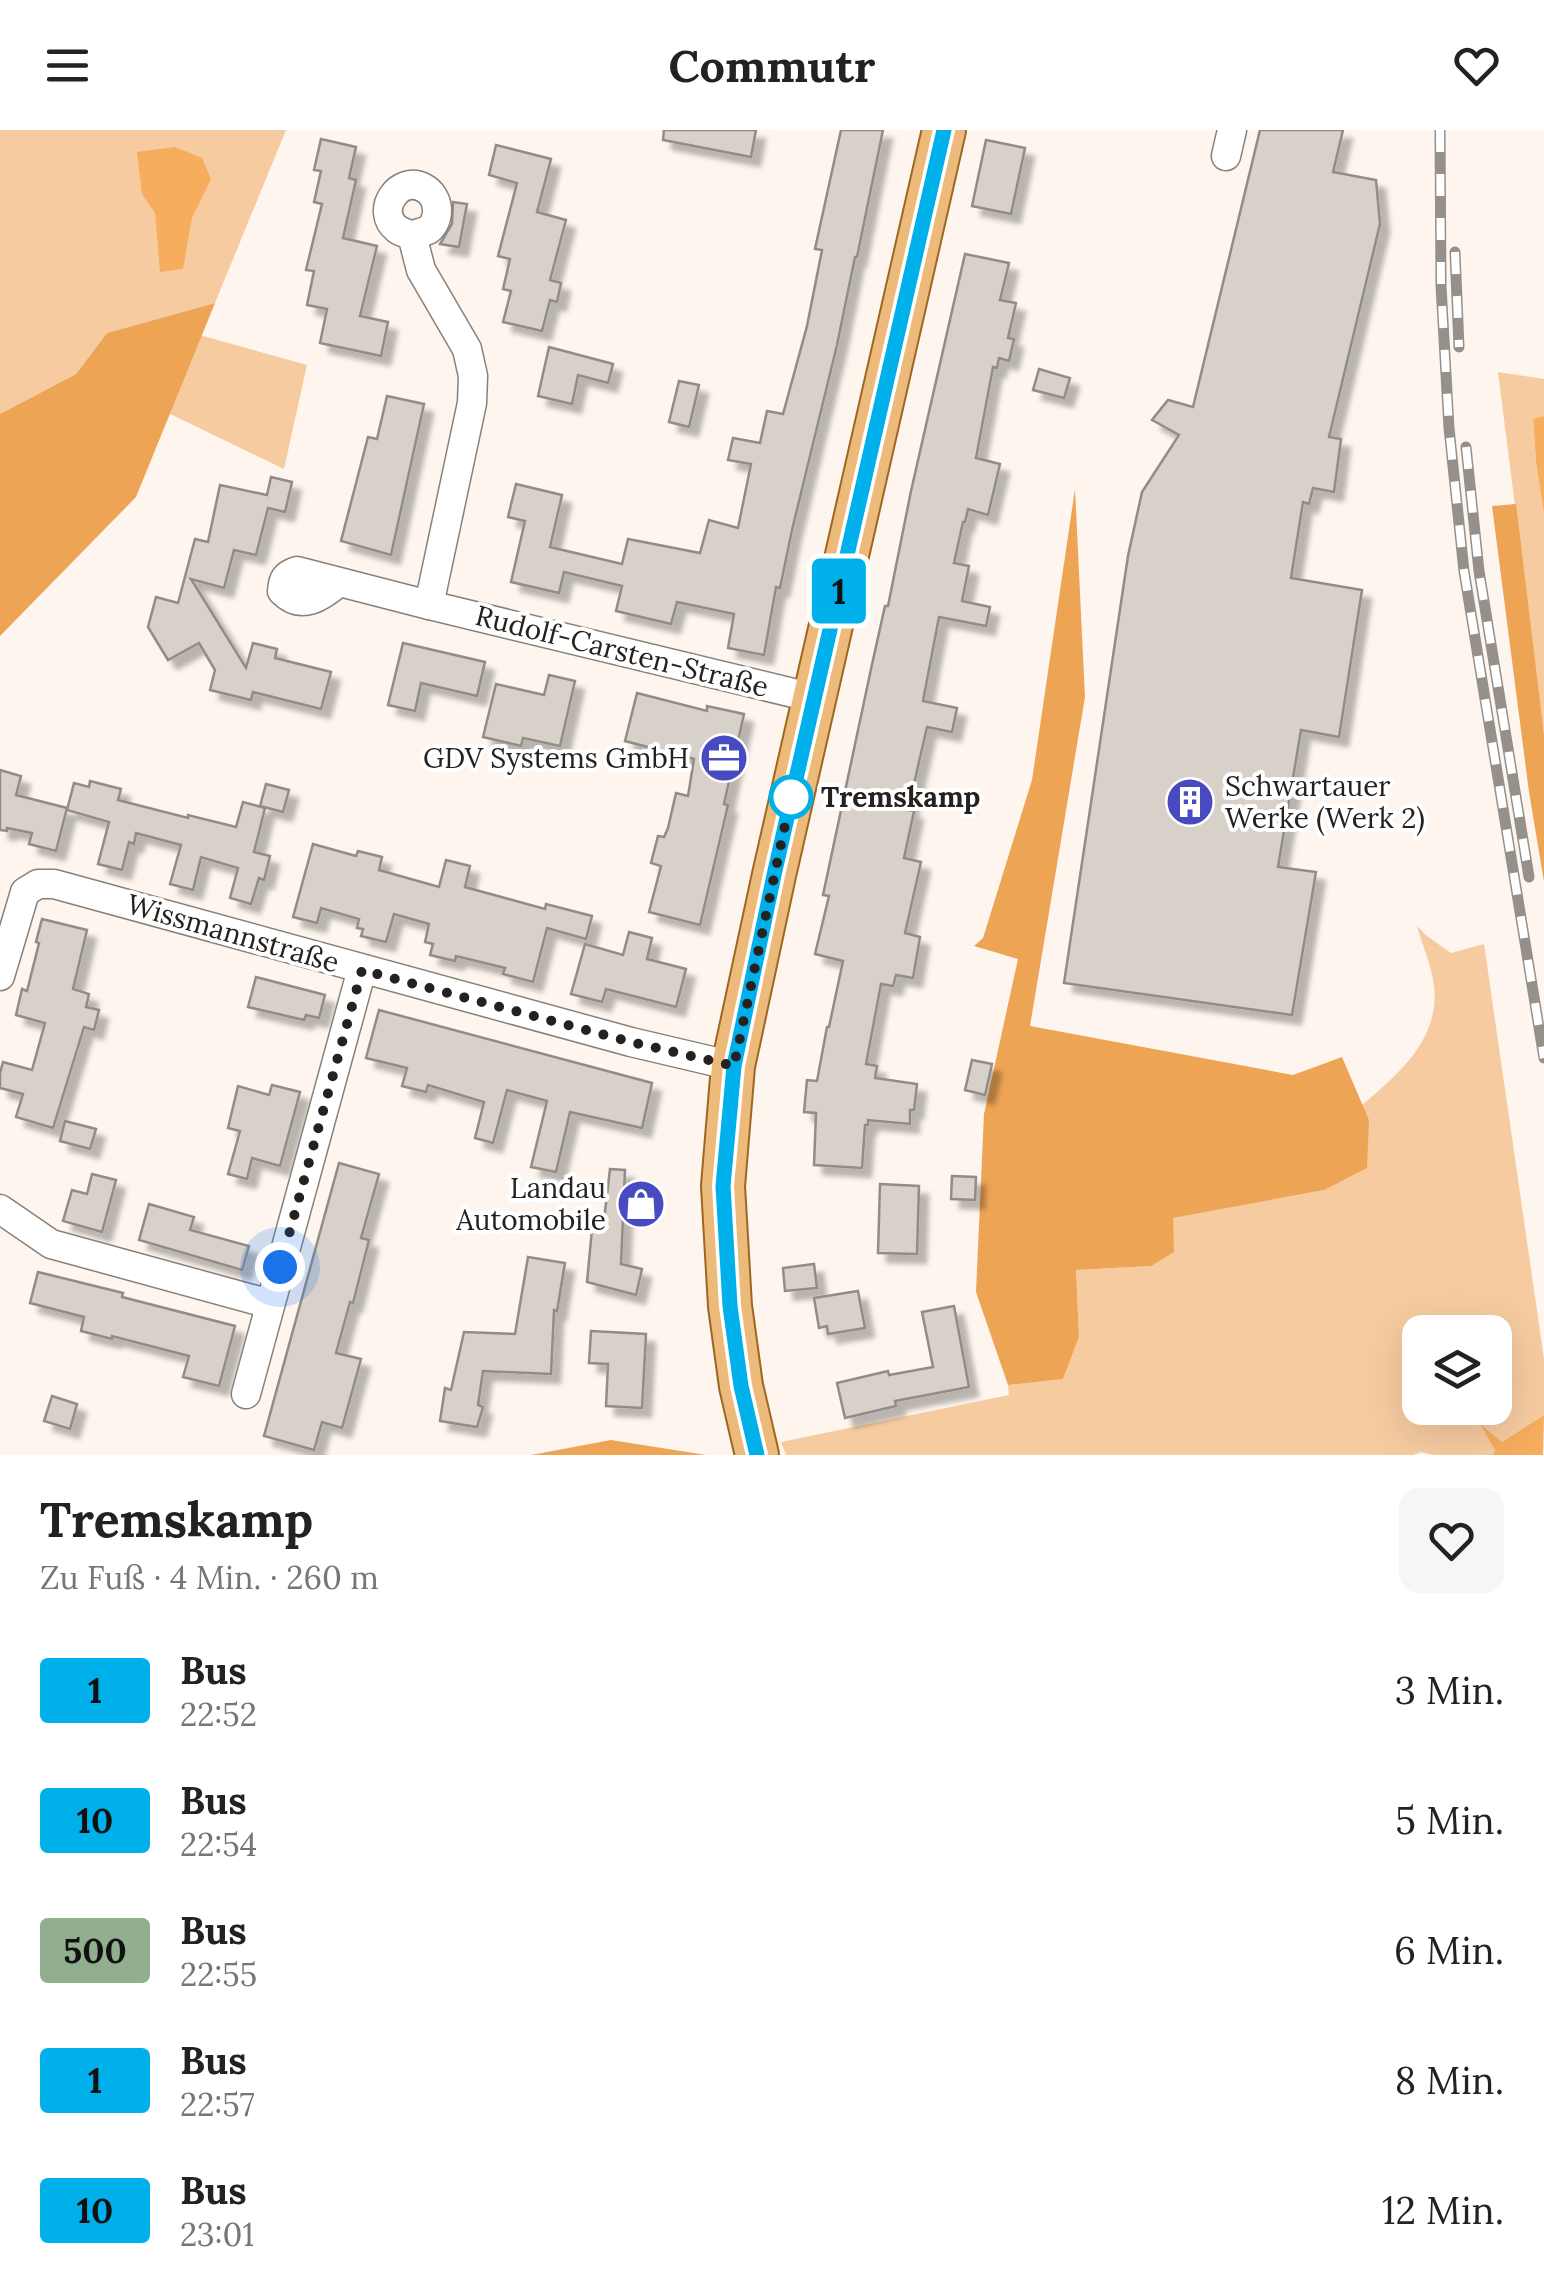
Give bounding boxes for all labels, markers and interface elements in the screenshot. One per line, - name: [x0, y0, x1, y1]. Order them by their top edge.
- text: Commutr: [669, 37, 875, 94]
- icon: menu: [40, 38, 95, 93]
- icon: heart: [1449, 38, 1504, 93]
- line badge: 1: [806, 558, 872, 624]
- text: 1: [832, 569, 846, 614]
- street label: Rudolf-Carsten-Straße: [472, 597, 772, 705]
- office icon: GDV Systems GmbH: [698, 732, 750, 784]
- place label: GDV Systems GmbH: [423, 740, 689, 776]
- place label: Schwartauer Werke (Werk 2): [1225, 768, 1425, 836]
- marker: Tremskamp: [770, 776, 812, 818]
- building icon: Schwartauer Werke (Werk 2): [1164, 776, 1216, 828]
- place label: Tremskamp: [821, 779, 980, 815]
- street label: Wissmannstraße: [123, 886, 343, 980]
- place label: Landau Automobile: [455, 1170, 606, 1238]
- shop icon: Landau Automobile: [615, 1178, 667, 1230]
- your location: [255, 1242, 305, 1292]
- map controls: [1402, 1315, 1512, 1425]
- button: layers: [1402, 1315, 1512, 1425]
- button: heart: [1399, 1488, 1504, 1593]
- text: Tremskamp: [40, 1489, 313, 1550]
- text: Zu Fuß · 4 Min. · 260 m: [40, 1557, 379, 1598]
- text: Bus: [180, 1646, 247, 1694]
- text: 3 Min.: [1395, 1666, 1504, 1714]
- text: 1: [88, 1668, 102, 1713]
- text: 22:52: [180, 1694, 257, 1735]
- text: Bus: [180, 1776, 247, 1824]
- text: 5 Min.: [1395, 1796, 1504, 1844]
- text: 10: [77, 1798, 113, 1843]
- text: 22:54: [180, 1824, 257, 1865]
- text: Bus: [180, 1906, 247, 1954]
- text: 6 Min.: [1394, 1926, 1504, 1974]
- text: 500: [63, 1928, 127, 1973]
- text: 22:55: [180, 1954, 257, 1995]
- text: Bus: [180, 2036, 247, 2084]
- text: 8 Min.: [1395, 2056, 1504, 2104]
- text: 1: [88, 2058, 102, 2103]
- text: 22:57: [180, 2084, 255, 2125]
- text: Bus: [180, 2166, 247, 2214]
- text: 12 Min.: [1382, 2186, 1504, 2234]
- text: 10: [77, 2188, 113, 2233]
- text: 23:01: [180, 2214, 254, 2255]

